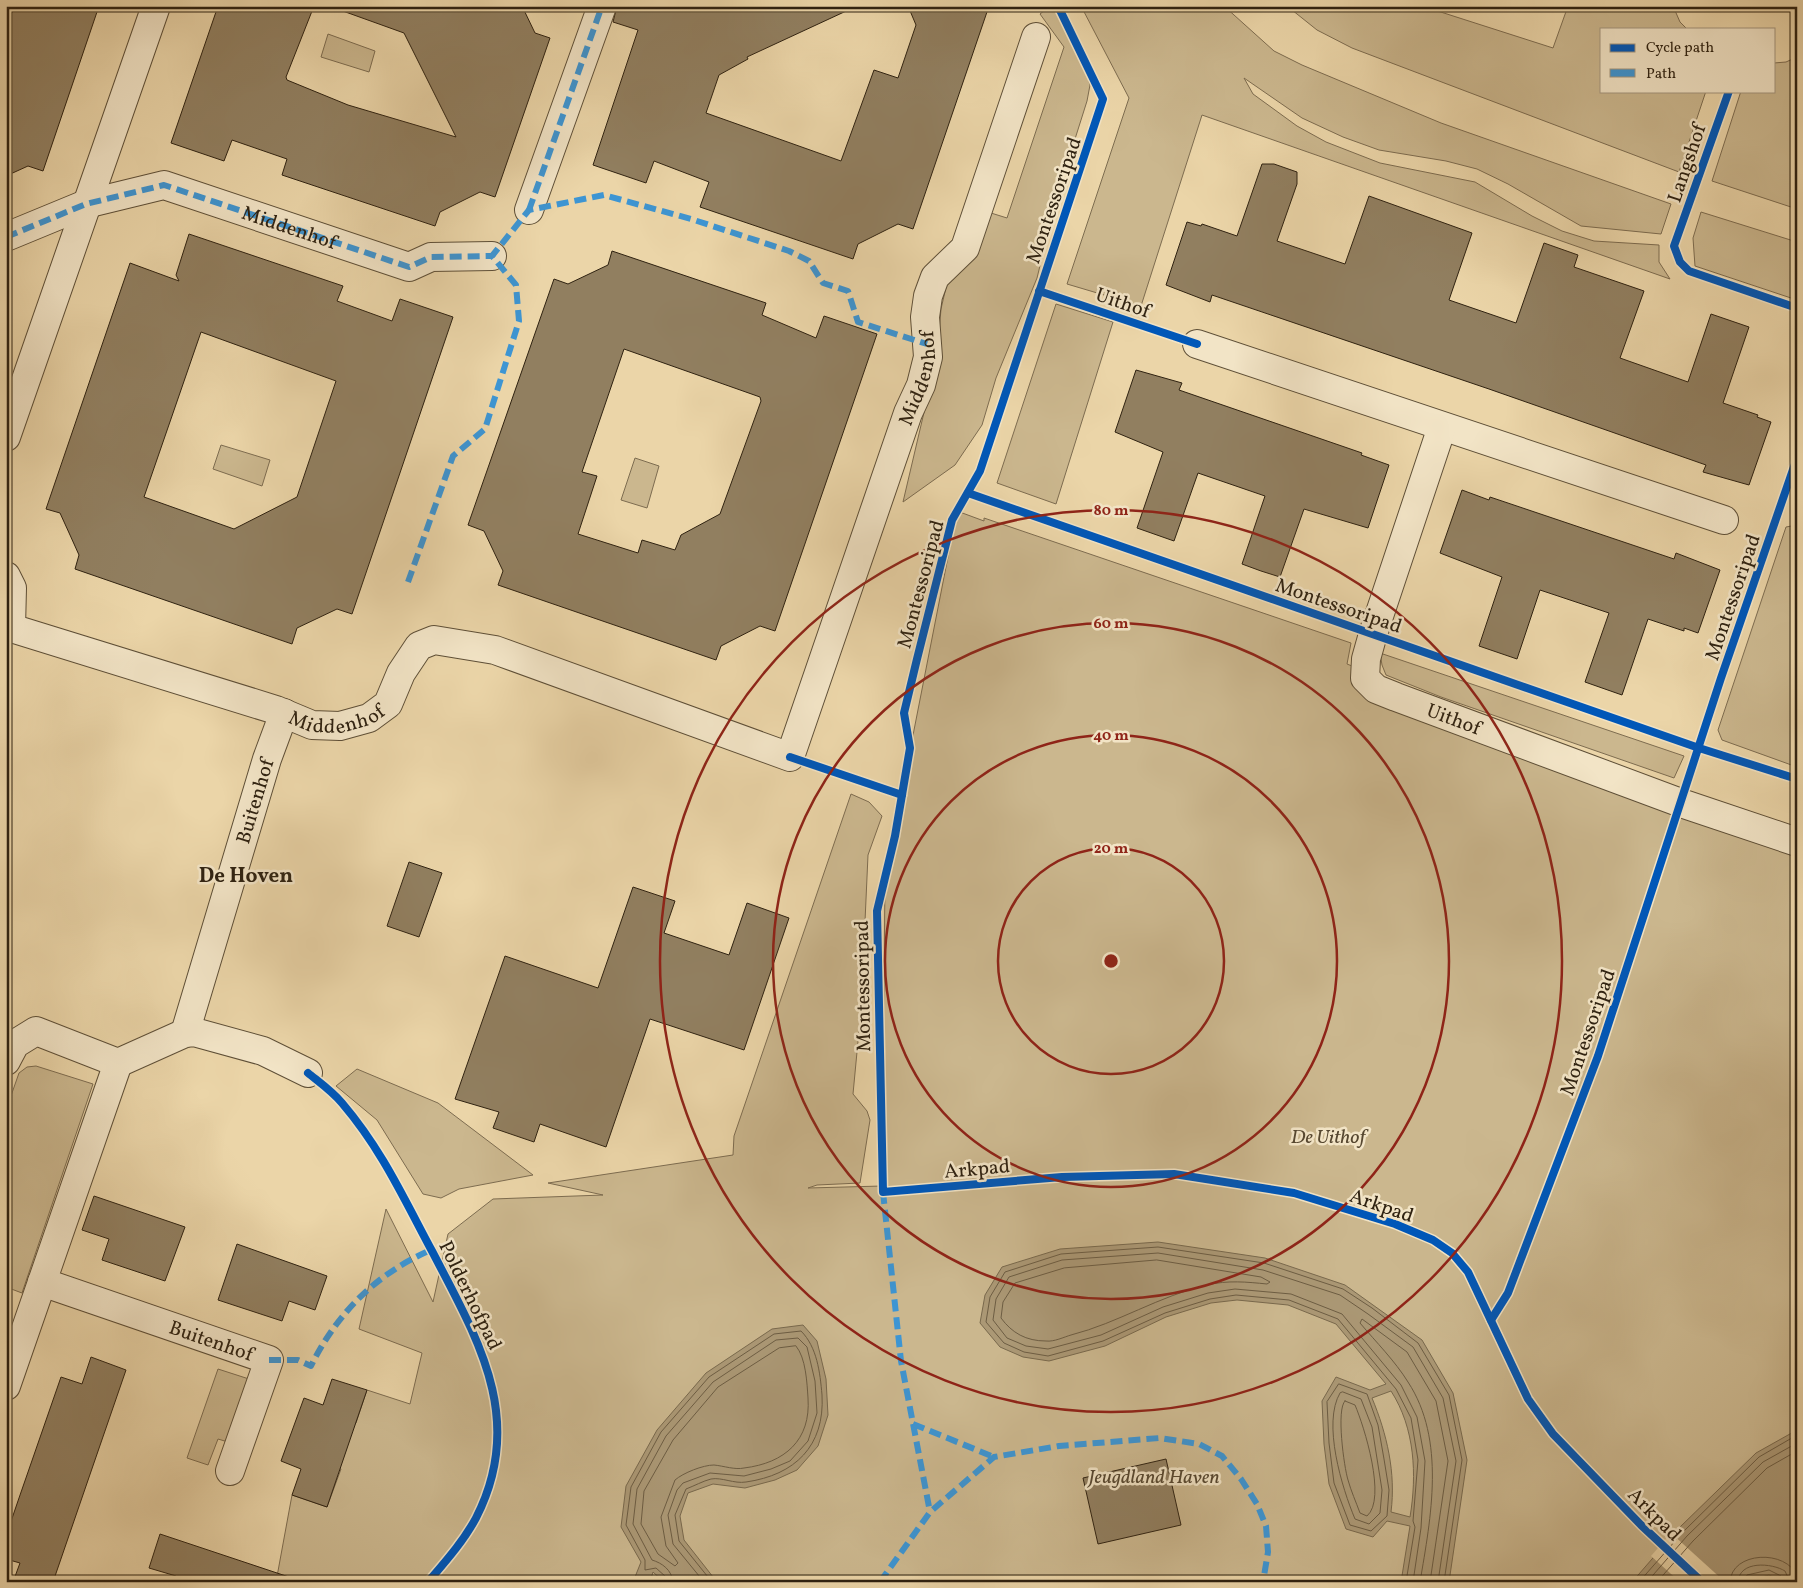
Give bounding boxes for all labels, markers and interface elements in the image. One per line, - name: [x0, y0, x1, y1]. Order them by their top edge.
- legend: [1600, 28, 1776, 92]
- text: Cycle path: [1646, 38, 1714, 59]
- text: Path: [1646, 64, 1676, 85]
- street label: Langshof: [1661, 119, 1715, 207]
- street label: Montessoripad: [1020, 134, 1090, 268]
- street label: Middenhof: [238, 200, 342, 258]
- street label: Uithof: [1091, 282, 1155, 327]
- street label: Middenhof: [893, 327, 944, 430]
- text: 80 m: [1094, 501, 1129, 522]
- street label: Montessoripad: [891, 517, 953, 652]
- street label: Montessoripad: [1699, 531, 1769, 665]
- street label: Montessoripad: [1271, 572, 1405, 642]
- text: 60 m: [1094, 614, 1129, 635]
- street label: Middenhof: [284, 698, 393, 743]
- street label: Uithof: [1422, 698, 1486, 744]
- text: 40 m: [1093, 726, 1129, 747]
- street label: Buitenhof: [230, 754, 283, 848]
- text: 20 m: [1094, 839, 1129, 860]
- district label: De Hoven: [199, 862, 293, 891]
- street label: Montessoripad: [849, 920, 879, 1052]
- centre of rings: [1102, 952, 1120, 970]
- street label: Montessoripad: [1554, 966, 1624, 1100]
- park label: De Uithof: [1291, 1124, 1369, 1152]
- street label: Arkpad: [943, 1153, 1011, 1187]
- street label: Arkpad: [1346, 1183, 1417, 1231]
- street label: Polderhofpad: [431, 1236, 508, 1355]
- street label: Buitenhof: [165, 1315, 259, 1370]
- park label: Jeugdland Haven: [1086, 1464, 1220, 1492]
- street label: Arkpad: [1620, 1482, 1687, 1549]

